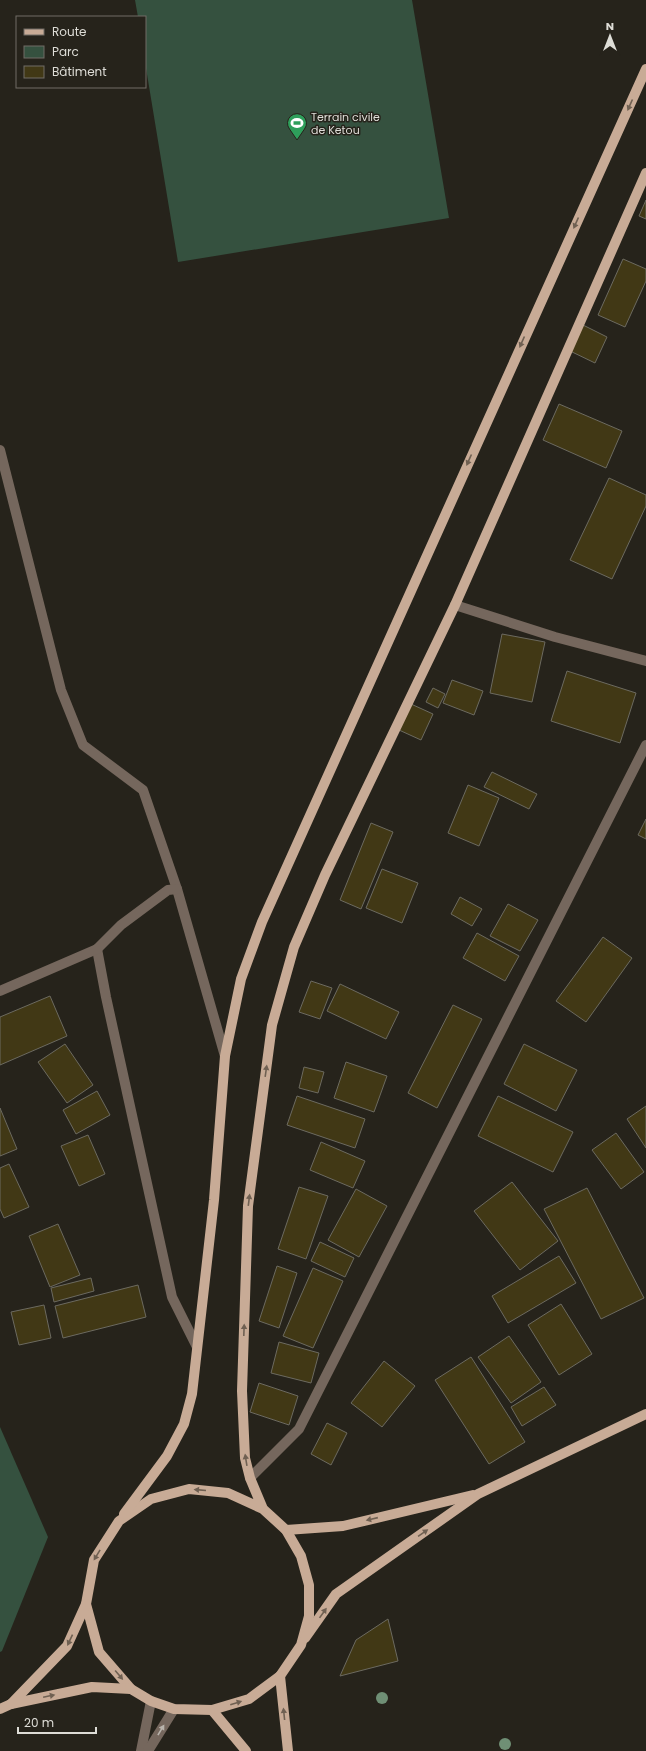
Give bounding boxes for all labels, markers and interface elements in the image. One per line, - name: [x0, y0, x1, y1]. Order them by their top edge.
- legend: [16, 16, 146, 88]
- north arrow: [590, 16, 630, 56]
- text: N: [606, 18, 614, 34]
- text: Route: [52, 23, 86, 40]
- text: Parc: [52, 43, 79, 60]
- text: Bâtiment: [52, 63, 107, 80]
- one-way arrow: [627, 99, 633, 111]
- place label: Terrain civile de Ketou: [311, 109, 380, 138]
- sports icon: Terrain civile de Ketou: [286, 112, 308, 140]
- one-way arrow: [573, 218, 579, 229]
- one-way arrow: [519, 336, 525, 347]
- one-way arrow: [466, 455, 472, 467]
- one-way arrow: [263, 1065, 269, 1077]
- one-way arrow: [246, 1194, 252, 1206]
- one-way arrow: [241, 1323, 247, 1336]
- one-way arrow: [243, 1454, 249, 1466]
- one-way arrow: [194, 1487, 206, 1494]
- one-way arrow: [366, 1516, 378, 1522]
- one-way arrow: [418, 1529, 429, 1537]
- one-way arrow: [93, 1549, 100, 1561]
- one-way arrow: [319, 1608, 327, 1618]
- one-way arrow: [67, 1634, 73, 1645]
- one-way arrow: [114, 1669, 123, 1680]
- one-way arrow: [43, 1693, 56, 1699]
- one-way arrow: [231, 1700, 243, 1706]
- one-way arrow: [281, 1708, 287, 1720]
- scale bar: [18, 1709, 96, 1735]
- text: 20 m: [24, 1714, 54, 1731]
- one-way arrow: [157, 1725, 165, 1735]

